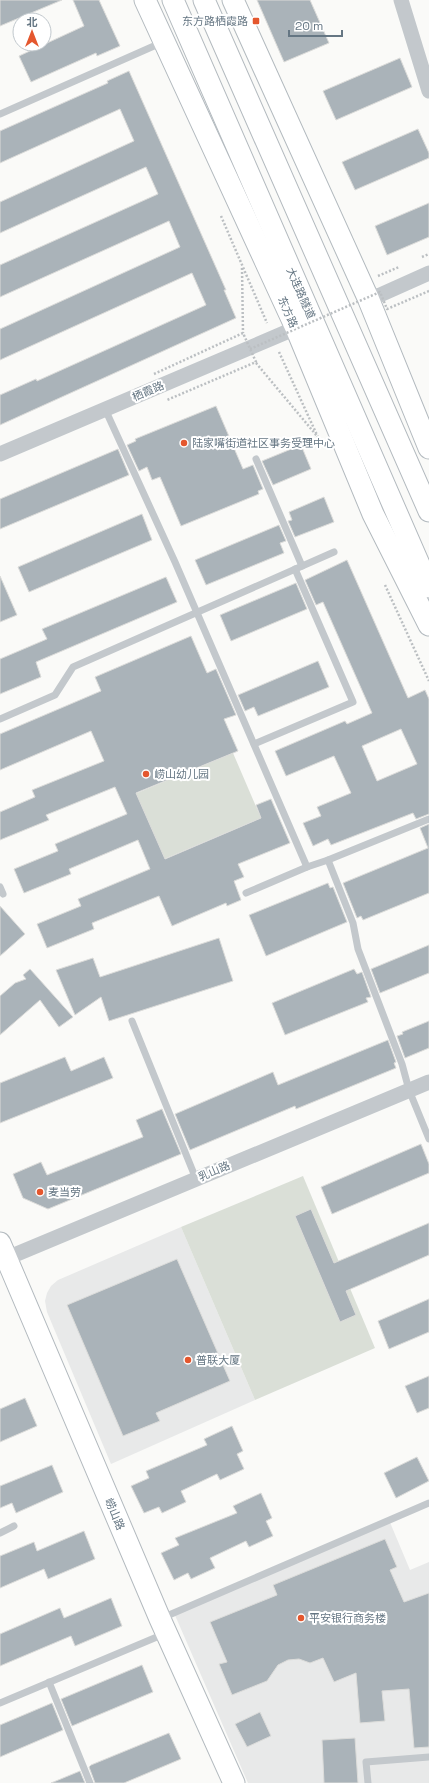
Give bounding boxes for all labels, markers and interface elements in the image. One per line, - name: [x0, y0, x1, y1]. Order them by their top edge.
- north arrow: [12, 12, 52, 52]
- scale bar: [289, 12, 342, 38]
- place label: 东方路栖霞路: [182, 14, 248, 28]
- text: 北: [27, 15, 38, 29]
- marker: 东方路栖霞路: [251, 16, 261, 26]
- text: 20 m: [295, 18, 323, 34]
- street label: 大连路隧道: [283, 265, 319, 321]
- street label: 东方路: [275, 294, 301, 330]
- street label: 栖霞路: [130, 378, 166, 404]
- place label: 陆家嘴街道社区事务受理中心: [192, 436, 335, 450]
- marker: 陆家嘴街道社区事务受理中心: [179, 438, 189, 448]
- place label: 崂山幼儿园: [154, 767, 209, 781]
- marker: 崂山幼儿园: [141, 769, 151, 779]
- street label: 乳山路: [196, 1158, 232, 1184]
- place label: 麦当劳: [48, 1185, 81, 1199]
- marker: 麦当劳: [35, 1187, 45, 1197]
- place label: 普联大厦: [196, 1353, 240, 1367]
- marker: 普联大厦: [183, 1355, 193, 1365]
- street label: 崂山路: [102, 1496, 128, 1532]
- place label: 平安银行商务楼: [309, 1611, 386, 1625]
- marker: 平安银行商务楼: [296, 1613, 306, 1623]

